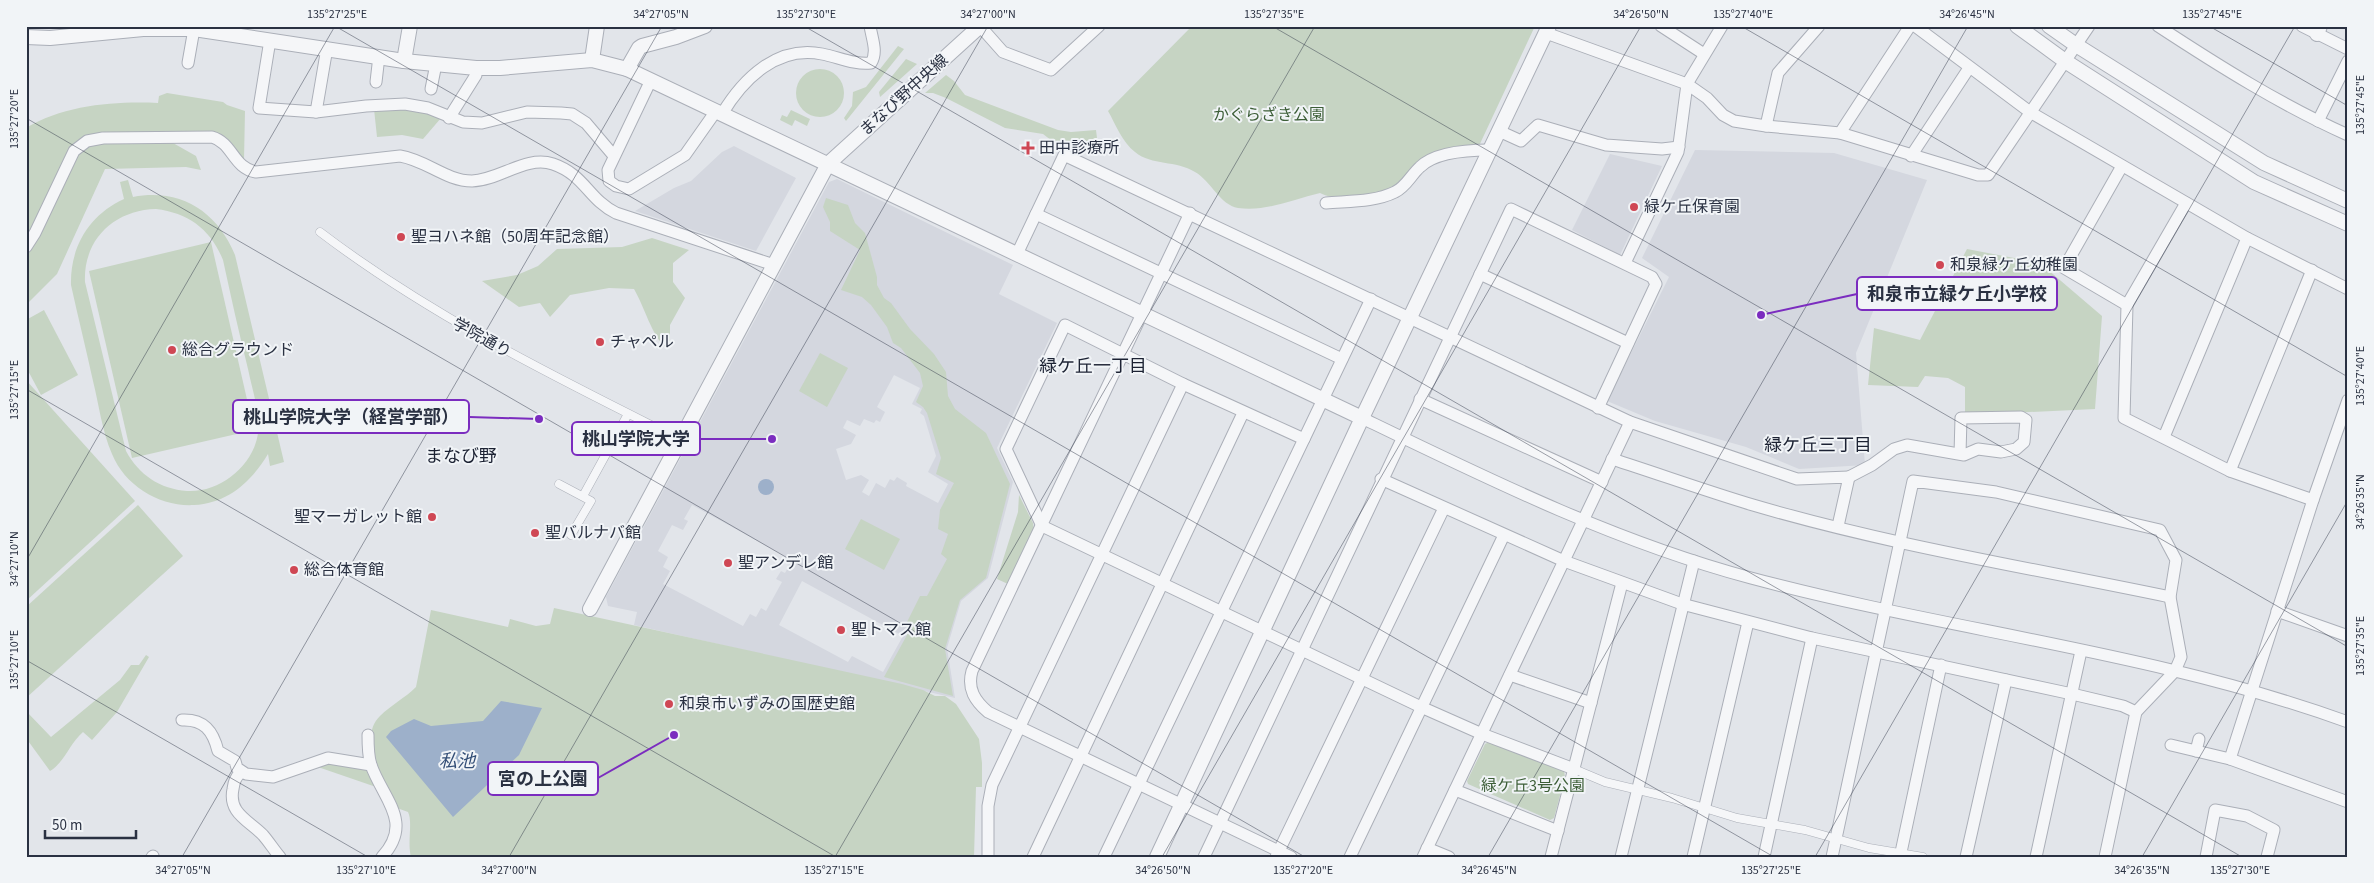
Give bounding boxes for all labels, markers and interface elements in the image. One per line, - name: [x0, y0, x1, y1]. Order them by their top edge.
- text: 135°27'25"E: [307, 6, 367, 23]
- text: 34°27'05"N: [633, 6, 689, 23]
- text: 135°27'30"E: [776, 6, 836, 23]
- text: 34°27'00"N: [960, 6, 1016, 23]
- text: 135°27'35"E: [1244, 6, 1304, 23]
- text: 34°26'50"N: [1613, 6, 1669, 23]
- text: 135°27'40"E: [1713, 6, 1773, 23]
- text: 34°26'45"N: [1939, 6, 1995, 23]
- text: 135°27'45"E: [2182, 6, 2242, 23]
- street label: まなび野中央線: [855, 49, 953, 141]
- text: 135°27'45"E: [2352, 75, 2369, 135]
- text: 135°27'20"E: [6, 89, 23, 149]
- park label: かぐらざき公園: [1213, 104, 1325, 126]
- place label: 田中診療所: [1039, 137, 1119, 159]
- marker: 田中診療所: [1021, 141, 1035, 155]
- place label: 緑ケ丘保育園: [1644, 196, 1740, 218]
- marker: 緑ケ丘保育園: [1628, 201, 1640, 213]
- place label: 聖ヨハネ館（50周年記念館）: [411, 226, 619, 248]
- marker: 聖ヨハネ館（50周年記念館）: [395, 231, 407, 243]
- place label: 和泉緑ケ丘幼稚園: [1950, 254, 2078, 276]
- marker: 和泉緑ケ丘幼稚園: [1934, 259, 1946, 271]
- callout: 和泉市立緑ケ丘小学校: [1857, 277, 2057, 310]
- text: 和泉市立緑ケ丘小学校: [1867, 282, 2047, 307]
- street label: 学院通り: [449, 313, 515, 363]
- place label: チャペル: [610, 331, 674, 353]
- marker: チャペル: [594, 336, 606, 348]
- place label: 総合グラウンド: [182, 339, 294, 361]
- marker: 総合グラウンド: [166, 344, 178, 356]
- text: 135°27'40"E: [2352, 346, 2369, 406]
- district label: 緑ケ丘一丁目: [1039, 354, 1147, 379]
- text: 135°27'15"E: [6, 360, 23, 420]
- callout: 桃山学院大学（経営学部）: [233, 400, 469, 433]
- text: 桃山学院大学（経営学部）: [243, 405, 459, 430]
- callout: 桃山学院大学: [572, 422, 700, 455]
- text: 桃山学院大学: [582, 427, 690, 452]
- district label: 緑ケ丘三丁目: [1764, 433, 1872, 458]
- district label: まなび野: [425, 444, 497, 469]
- text: 34°26'35"N: [2352, 474, 2369, 530]
- place label: 聖マーガレット館: [294, 506, 422, 528]
- marker: 聖マーガレット館: [426, 511, 438, 523]
- place label: 聖バルナバ館: [545, 522, 641, 544]
- marker: 聖バルナバ館: [529, 527, 541, 539]
- text: 34°27'10"N: [6, 531, 23, 587]
- place label: 聖アンデレ館: [738, 552, 833, 574]
- marker: 聖アンデレ館: [722, 557, 734, 569]
- place label: 総合体育館: [304, 559, 384, 581]
- marker: 総合体育館: [288, 564, 300, 576]
- text: 135°27'35"E: [2352, 616, 2369, 676]
- place label: 聖トマス館: [851, 619, 931, 641]
- marker: 聖トマス館: [835, 624, 847, 636]
- text: 135°27'10"E: [6, 630, 23, 690]
- place label: 和泉市いずみの国歴史館: [679, 693, 855, 715]
- marker: 和泉市いずみの国歴史館: [663, 698, 675, 710]
- water label: 私池: [439, 749, 477, 774]
- callout: 宮の上公園: [488, 762, 598, 795]
- text: 宮の上公園: [498, 767, 588, 792]
- park label: 緑ケ丘3号公園: [1481, 775, 1585, 797]
- scale bar: [45, 808, 136, 840]
- text: 50 m: [52, 815, 82, 836]
- text: 34°27'05"N: [155, 862, 211, 879]
- text: 135°27'10"E: [336, 862, 396, 879]
- text: 34°27'00"N: [481, 862, 537, 879]
- text: 135°27'15"E: [804, 862, 864, 879]
- text: 34°26'50"N: [1135, 862, 1191, 879]
- text: 135°27'20"E: [1273, 862, 1333, 879]
- text: 34°26'45"N: [1461, 862, 1517, 879]
- text: 135°27'25"E: [1741, 862, 1801, 879]
- text: 34°26'35"N: [2114, 862, 2170, 879]
- text: 135°27'30"E: [2210, 862, 2270, 879]

